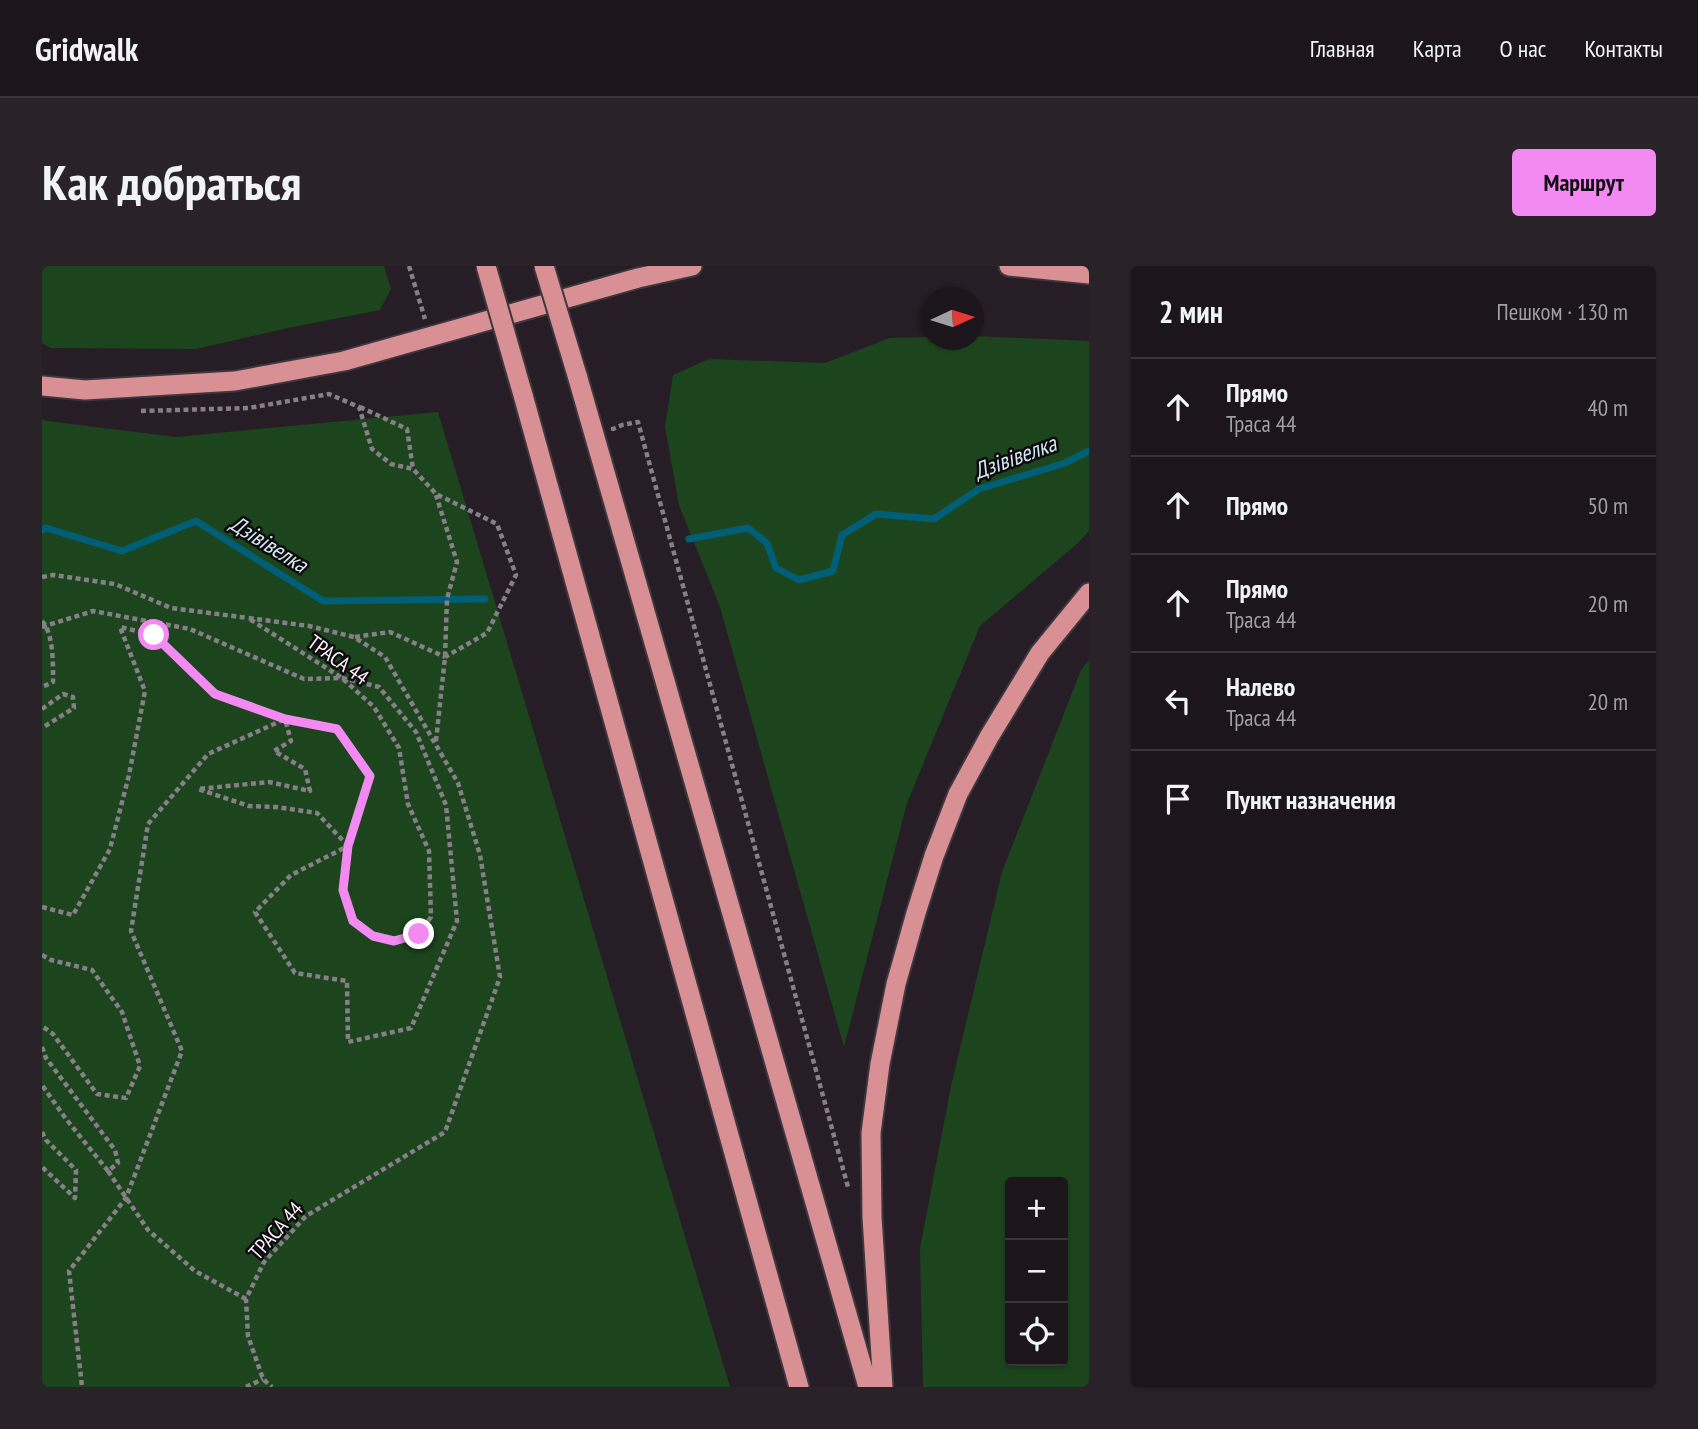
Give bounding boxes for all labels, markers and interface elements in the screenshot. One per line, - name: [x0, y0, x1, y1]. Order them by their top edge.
- text: Gridwalk: [35, 27, 138, 70]
- text: Главная: [1310, 33, 1375, 64]
- text: Карта: [1413, 33, 1462, 64]
- text: О нас: [1500, 33, 1546, 64]
- text: Контакты: [1584, 33, 1663, 64]
- button: Маршрут: [1512, 149, 1656, 216]
- text: Как добраться: [42, 150, 301, 214]
- north arrow: [921, 287, 984, 350]
- text: 2 мин: [1159, 292, 1223, 331]
- text: Пешком · 130 m: [1497, 297, 1628, 326]
- text: Прямо: [1226, 376, 1288, 409]
- icon: ahead: [1159, 388, 1197, 426]
- text: 40 m: [1587, 393, 1628, 422]
- text: Траса 44: [1226, 409, 1296, 438]
- water label: Дзівівелка: [969, 428, 1062, 485]
- icon: ahead: [1159, 486, 1197, 524]
- text: Прямо: [1226, 489, 1288, 522]
- text: 50 m: [1587, 491, 1628, 520]
- water label: Дзівівелка: [224, 508, 315, 580]
- text: Прямо: [1226, 572, 1288, 605]
- icon: ahead: [1159, 584, 1197, 622]
- text: 20 m: [1587, 589, 1628, 618]
- text: Траса 44: [1226, 605, 1296, 634]
- route start: [138, 619, 169, 650]
- street label: ТРАСА 44: [302, 628, 375, 691]
- text: Налево: [1226, 670, 1295, 703]
- icon: left: [1159, 682, 1197, 720]
- text: 20 m: [1587, 687, 1628, 716]
- text: Траса 44: [1226, 703, 1296, 732]
- icon: arrive: [1159, 780, 1197, 818]
- text: Пункт назначения: [1226, 783, 1396, 816]
- route end: [403, 918, 434, 949]
- map controls: [1005, 1177, 1068, 1366]
- button: +: [1005, 1177, 1068, 1240]
- street label: ТРАСА 44: [243, 1196, 309, 1265]
- button: −: [1005, 1240, 1068, 1303]
- button: locate: [1005, 1303, 1068, 1366]

